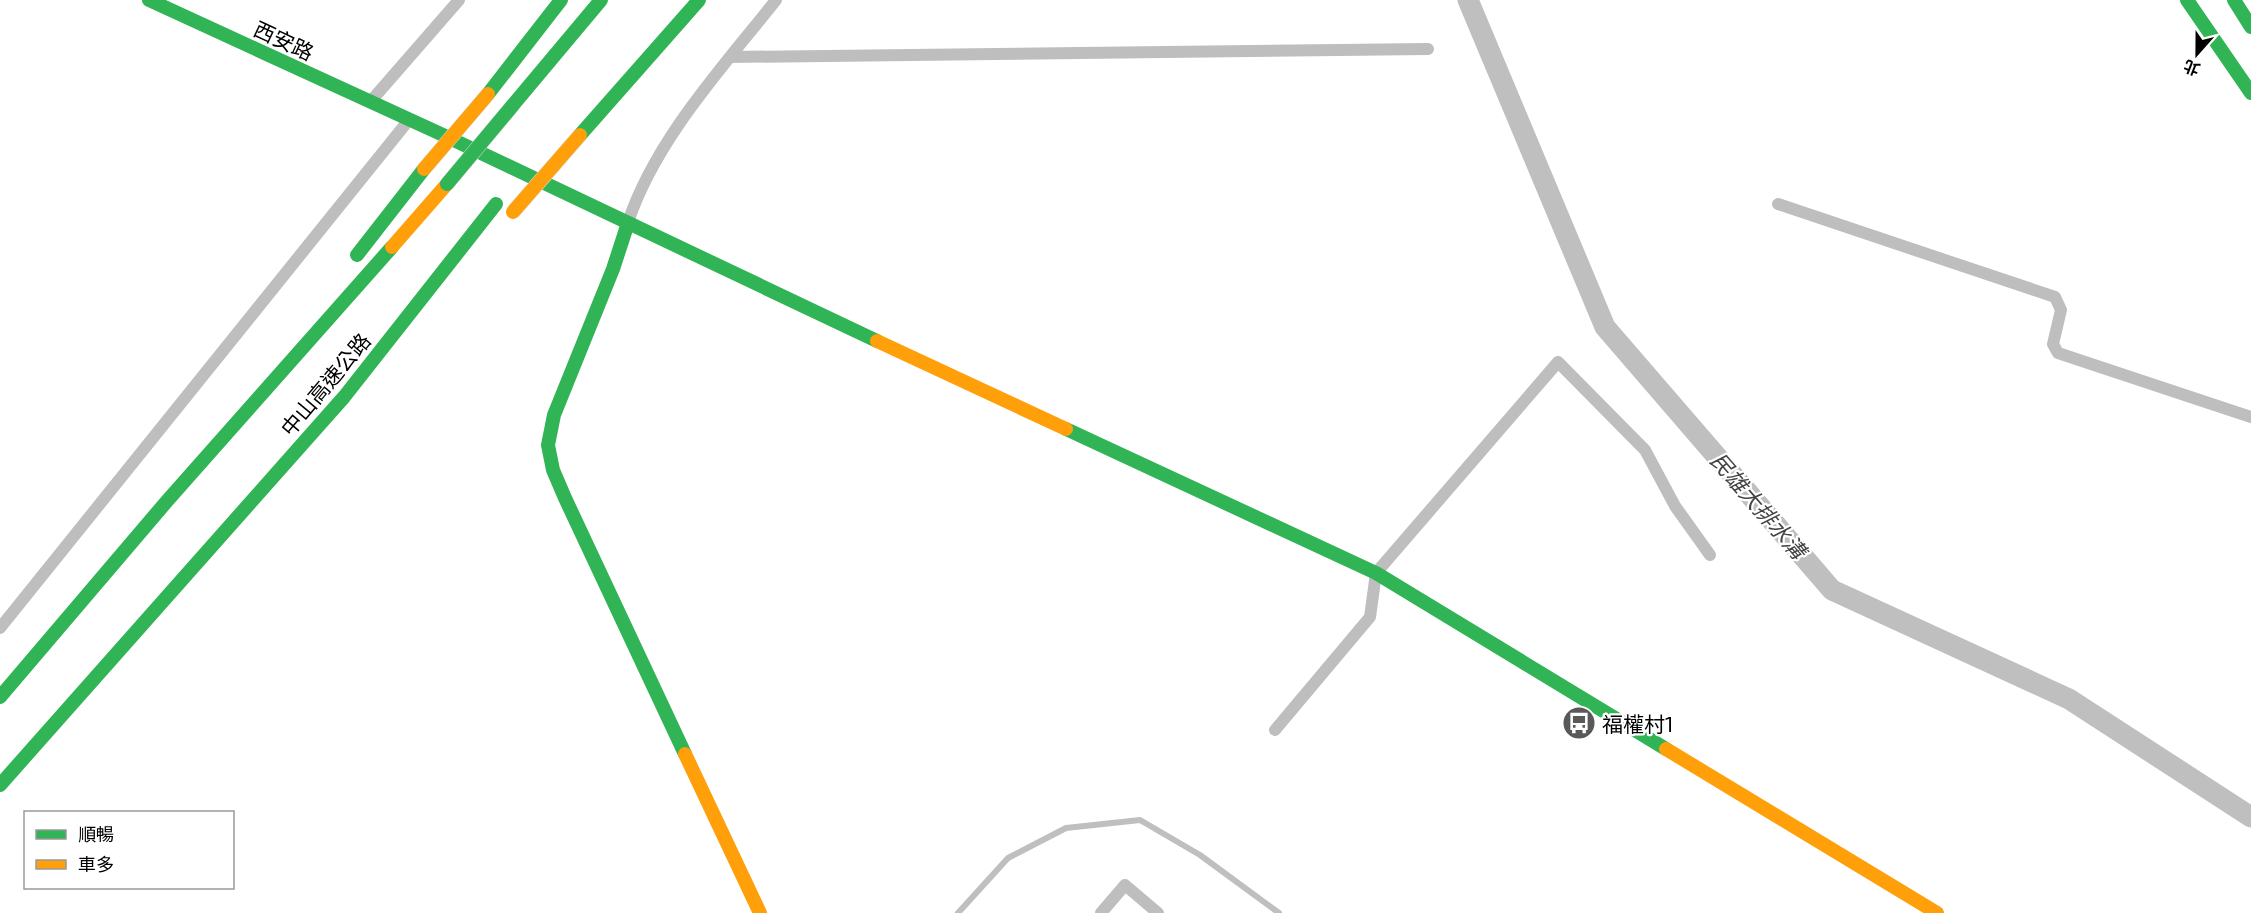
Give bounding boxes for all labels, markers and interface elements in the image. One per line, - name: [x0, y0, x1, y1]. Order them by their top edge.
- street label: 西安路: [250, 15, 318, 65]
- north arrow: [2167, 24, 2227, 84]
- text: 北: [2181, 57, 2202, 80]
- street label: 中山高速公路: [275, 328, 375, 440]
- water label: 民雄大排水溝: [1706, 447, 1814, 566]
- bus stop icon: 福權村1: [1561, 705, 1597, 741]
- place label: 福權村1: [1602, 711, 1673, 736]
- legend: [24, 811, 234, 889]
- text: 順暢: [78, 823, 114, 845]
- text: 車多: [78, 853, 114, 875]

